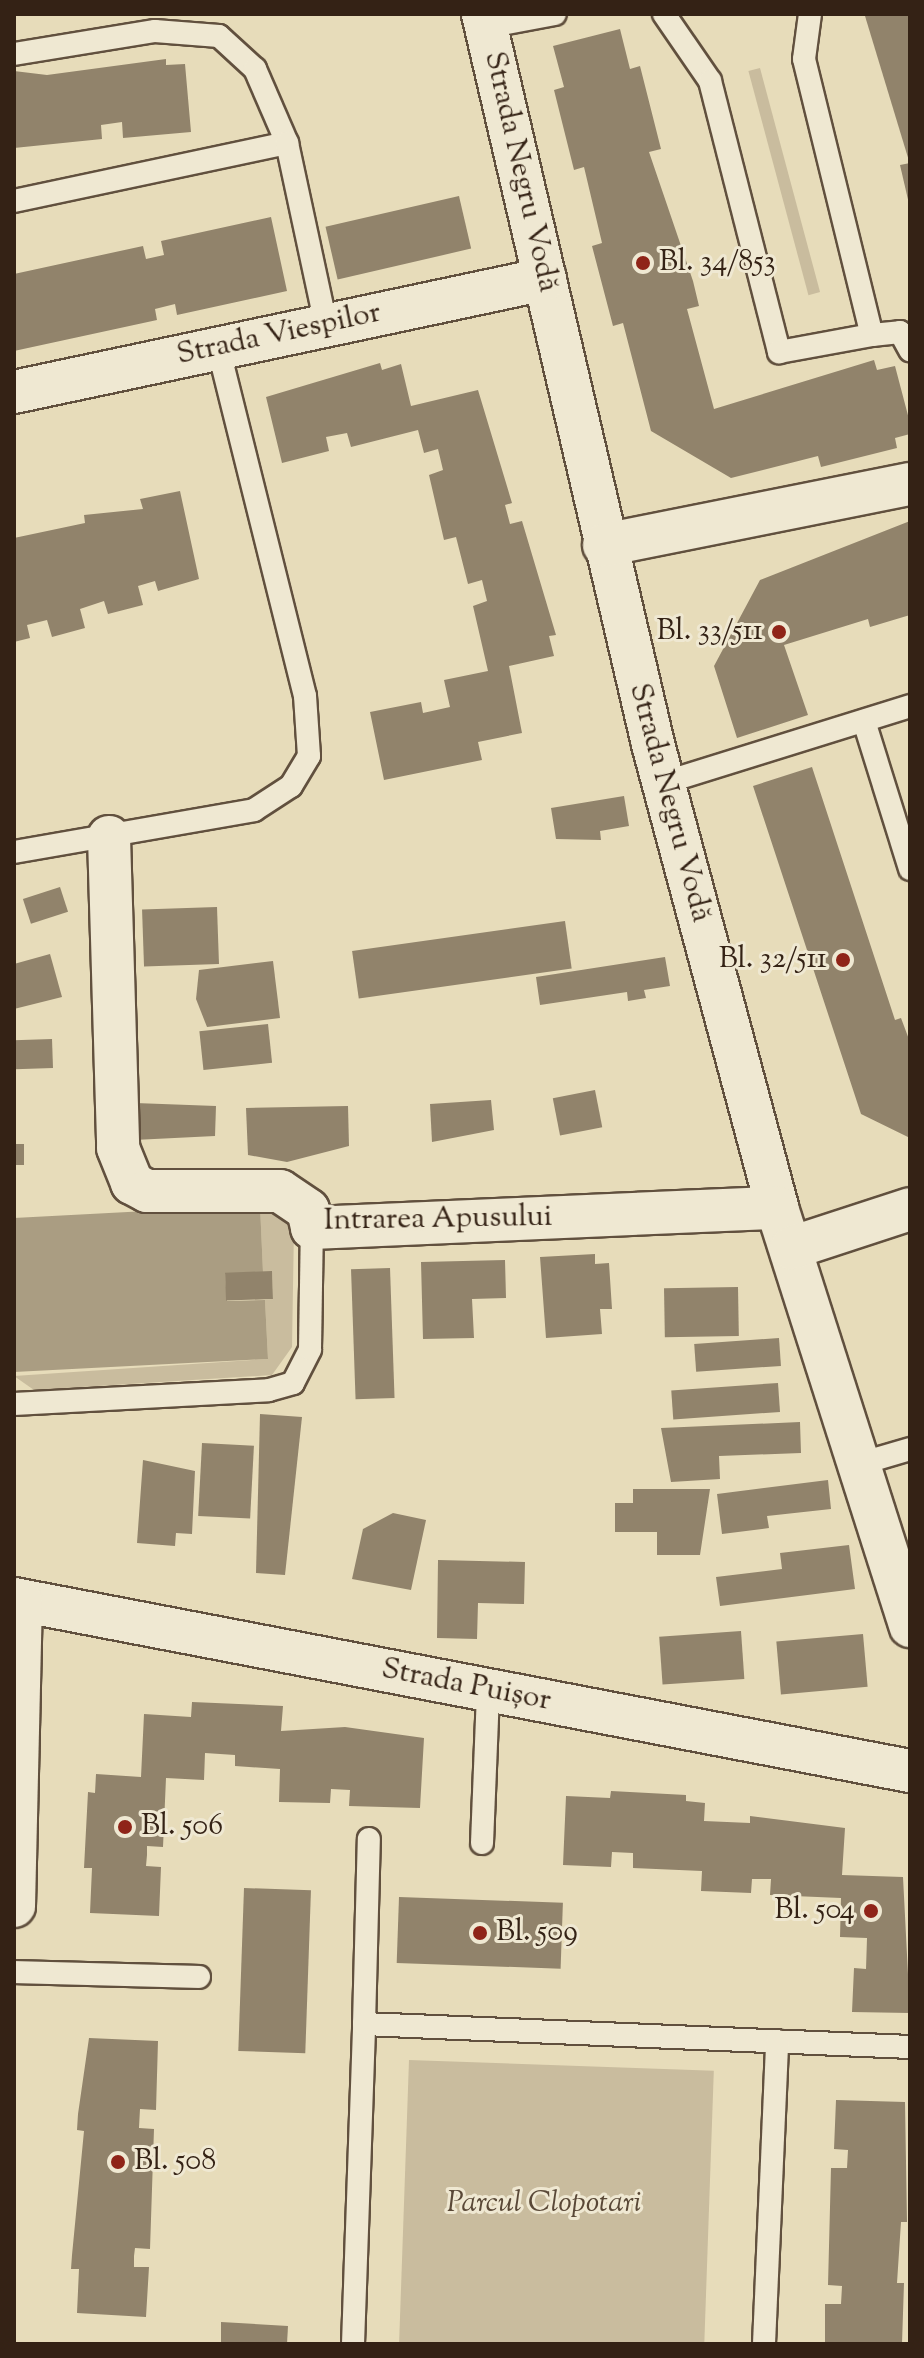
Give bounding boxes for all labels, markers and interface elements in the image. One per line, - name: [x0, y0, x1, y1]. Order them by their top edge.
- street label: Strada Negru Vodă: [475, 48, 565, 296]
- place label: Bl. 34/853: [659, 245, 776, 281]
- marker: Bl. 34/853: [634, 254, 652, 272]
- street label: Strada Viespilor: [174, 296, 384, 374]
- place label: Bl. 33/511: [657, 614, 763, 650]
- marker: Bl. 33/511: [770, 623, 788, 641]
- street label: Strada Negru Vodă: [620, 680, 718, 926]
- place label: Bl. 32/511: [719, 942, 827, 978]
- marker: Bl. 32/511: [834, 951, 852, 969]
- street label: Intrarea Apusului: [323, 1200, 553, 1240]
- street label: Strada Puișor: [378, 1652, 554, 1720]
- place label: Bl. 506: [141, 1809, 223, 1845]
- marker: Bl. 506: [116, 1818, 134, 1836]
- place label: Bl. 504: [774, 1893, 855, 1929]
- marker: Bl. 504: [862, 1902, 880, 1920]
- place label: Bl. 509: [496, 1915, 578, 1951]
- marker: Bl. 509: [471, 1924, 489, 1942]
- place label: Bl. 508: [134, 2144, 216, 2180]
- marker: Bl. 508: [109, 2153, 127, 2171]
- park label: Parcul Clopotari: [447, 2186, 641, 2222]

